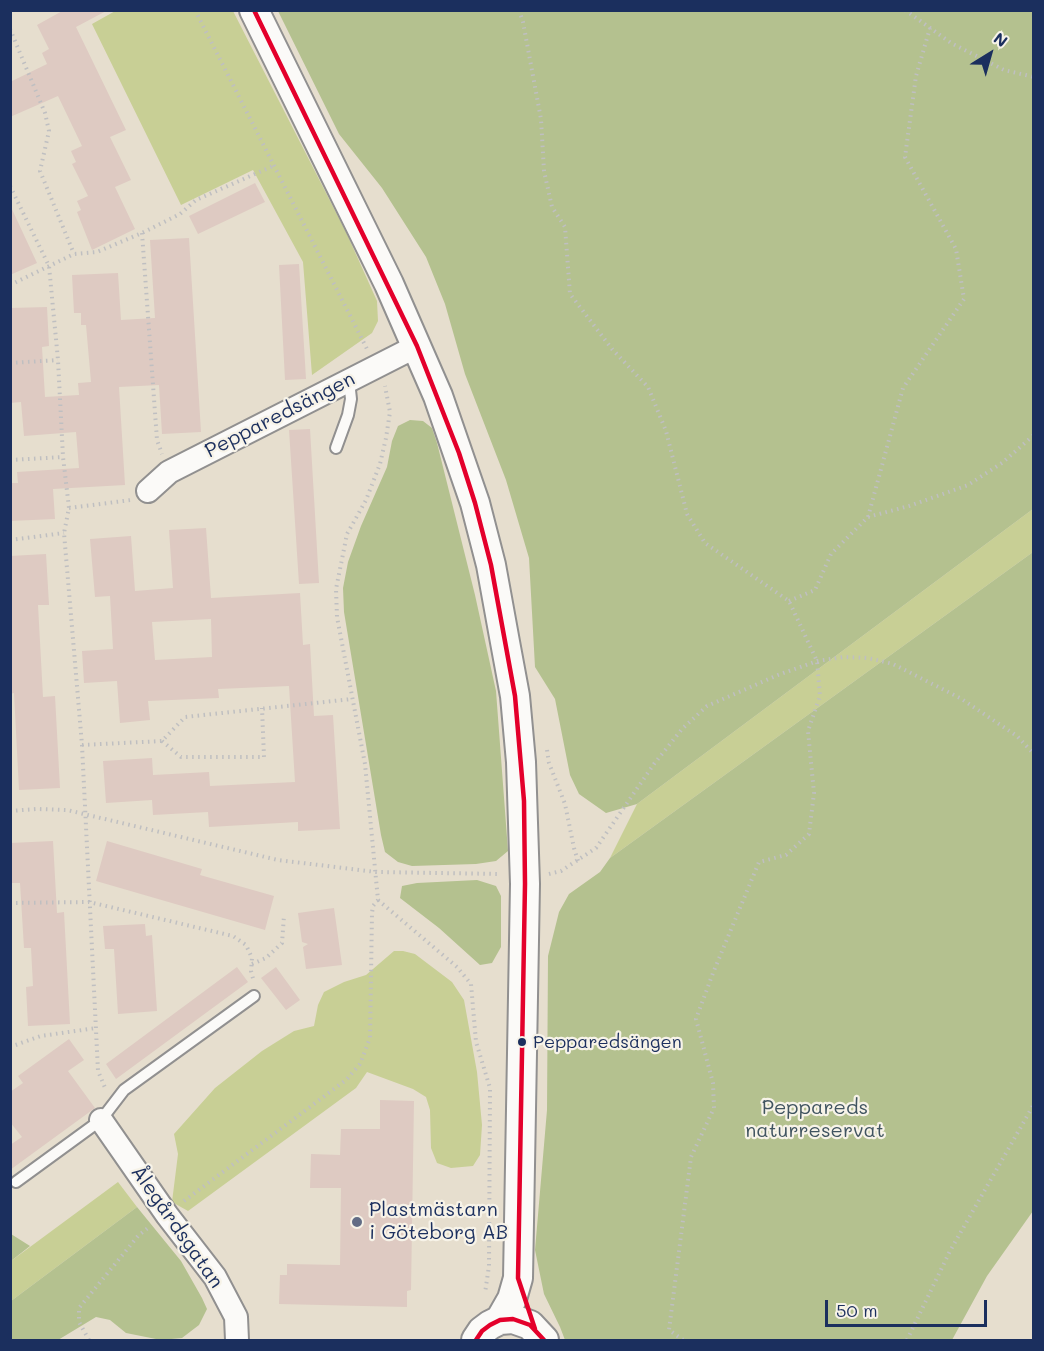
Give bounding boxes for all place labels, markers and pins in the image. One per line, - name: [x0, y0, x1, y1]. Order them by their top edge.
- place label: Pepparedsängen: [533, 1031, 682, 1053]
- marker: Pepparedsängen: [516, 1036, 528, 1048]
- place label: Plastmästarn i Göteborg AB: [369, 1198, 508, 1245]
- marker: Plastmästarn i Göteborg AB: [350, 1215, 364, 1229]

